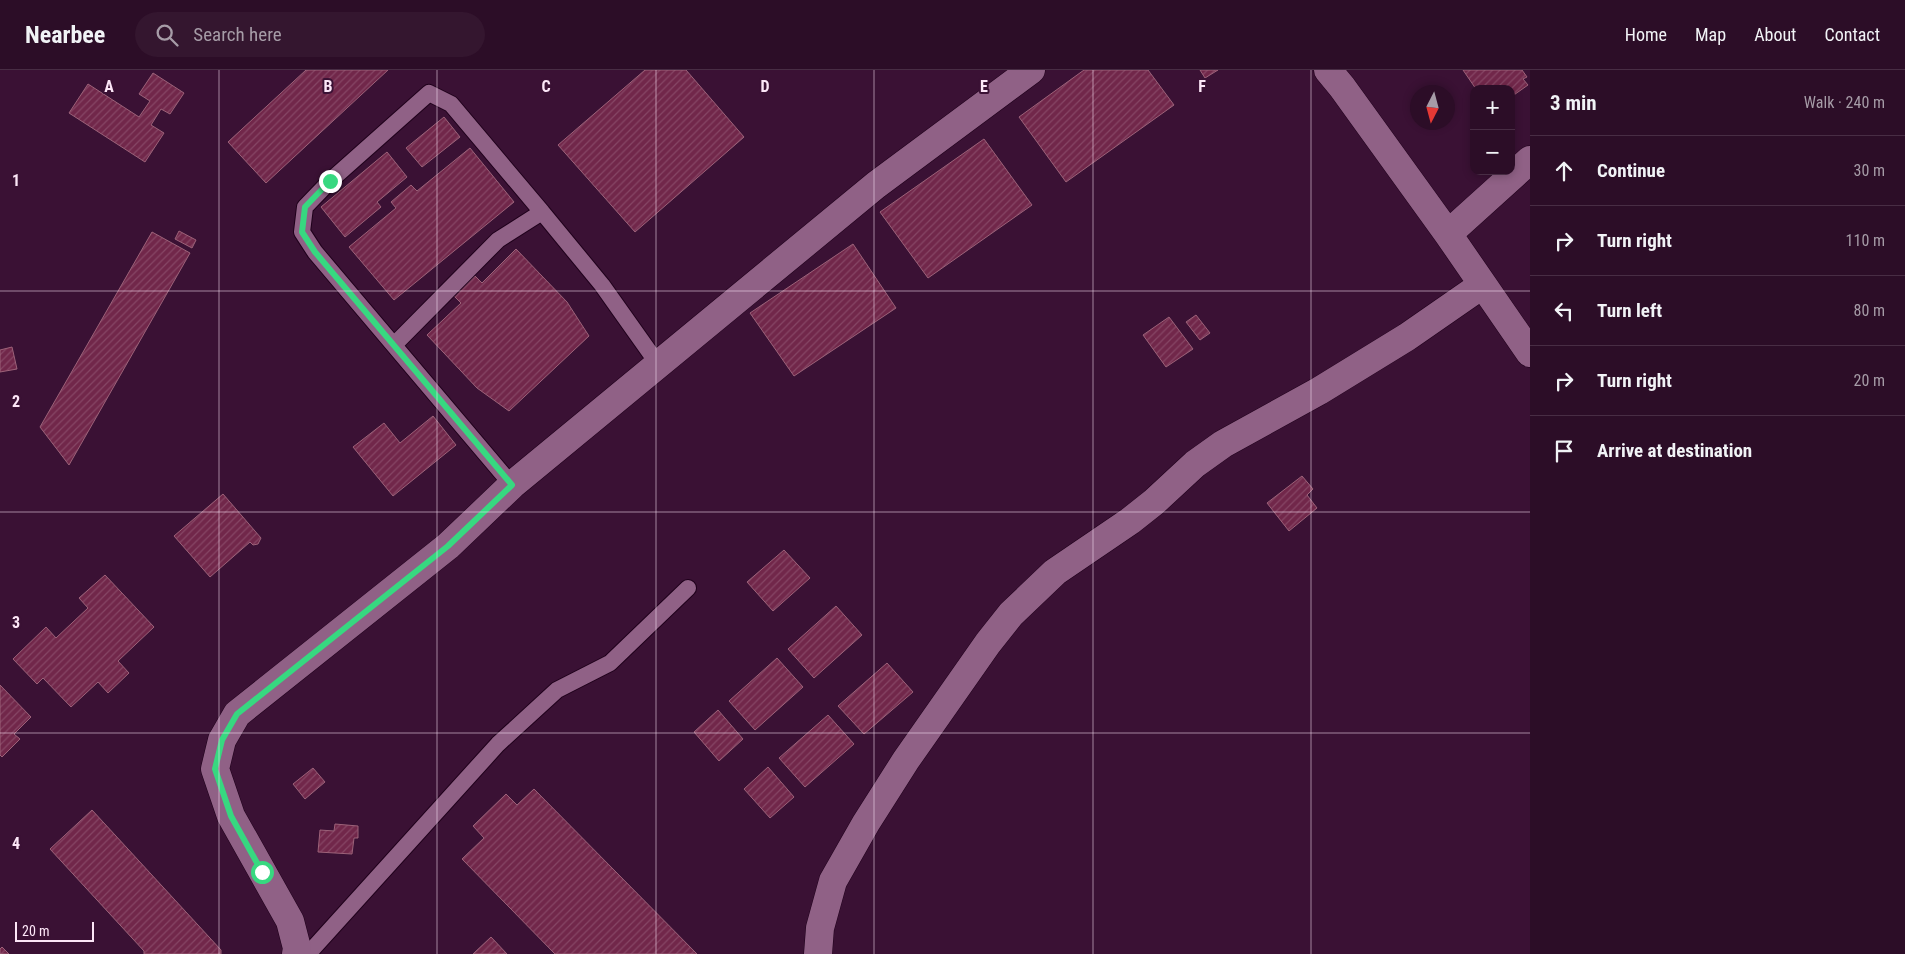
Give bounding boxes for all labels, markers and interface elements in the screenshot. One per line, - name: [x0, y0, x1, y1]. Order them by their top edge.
- search box: [135, 12, 485, 57]
- text: Nearbee: [25, 21, 105, 49]
- icon: search: [153, 21, 181, 49]
- text: Search here: [193, 23, 282, 46]
- text: Home: [1625, 24, 1667, 45]
- text: Map: [1695, 24, 1726, 45]
- text: About: [1754, 24, 1796, 45]
- text: Contact: [1824, 24, 1880, 45]
- text: A: [104, 77, 114, 96]
- text: B: [324, 77, 333, 96]
- text: C: [541, 77, 551, 96]
- text: D: [760, 77, 770, 96]
- text: E: [980, 77, 988, 96]
- text: F: [1198, 77, 1206, 96]
- north arrow: [1410, 85, 1455, 130]
- map controls: [1470, 85, 1515, 175]
- button: +: [1470, 85, 1515, 130]
- text: 3 min: [1550, 91, 1597, 115]
- text: Walk · 240 m: [1804, 93, 1885, 112]
- button: −: [1470, 130, 1515, 175]
- icon: ahead: [1550, 157, 1578, 185]
- text: Continue: [1597, 159, 1665, 182]
- text: 30 m: [1853, 161, 1885, 180]
- route end: [319, 170, 342, 193]
- text: 1: [12, 171, 20, 190]
- icon: right: [1550, 227, 1578, 255]
- text: Turn right: [1597, 229, 1672, 252]
- text: 110 m: [1846, 231, 1885, 250]
- icon: left: [1550, 297, 1578, 325]
- text: Turn left: [1597, 299, 1662, 322]
- text: 80 m: [1853, 301, 1885, 320]
- icon: right: [1550, 367, 1578, 395]
- text: Turn right: [1597, 369, 1672, 392]
- text: 20 m: [1853, 371, 1885, 390]
- text: 2: [12, 392, 20, 411]
- icon: arrive: [1550, 437, 1578, 465]
- text: Arrive at destination: [1597, 439, 1752, 462]
- text: 3: [12, 613, 20, 632]
- text: 4: [12, 834, 20, 853]
- route start: [251, 861, 274, 884]
- scale bar: [15, 919, 94, 942]
- text: 20 m: [22, 923, 50, 939]

